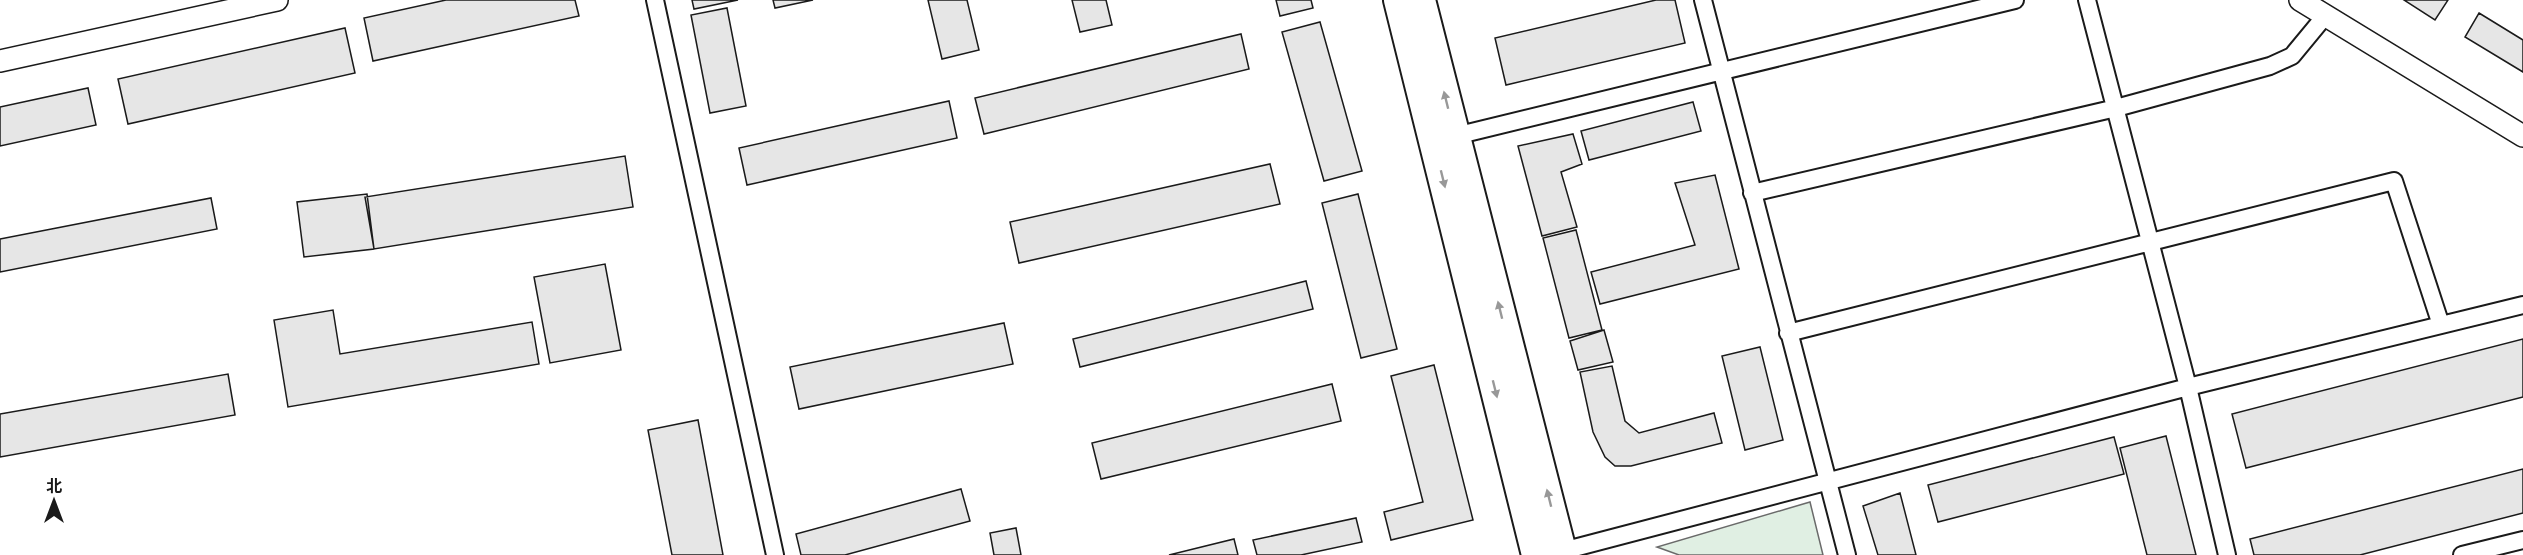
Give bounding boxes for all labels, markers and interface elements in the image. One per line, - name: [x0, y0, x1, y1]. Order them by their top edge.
- one-way arrow: [1441, 91, 1451, 110]
- one-way arrow: [1439, 170, 1449, 188]
- one-way arrow: [1495, 300, 1504, 318]
- one-way arrow: [1491, 379, 1501, 398]
- north arrow: [24, 471, 84, 531]
- text: 北: [46, 477, 62, 496]
- one-way arrow: [1543, 489, 1553, 508]

